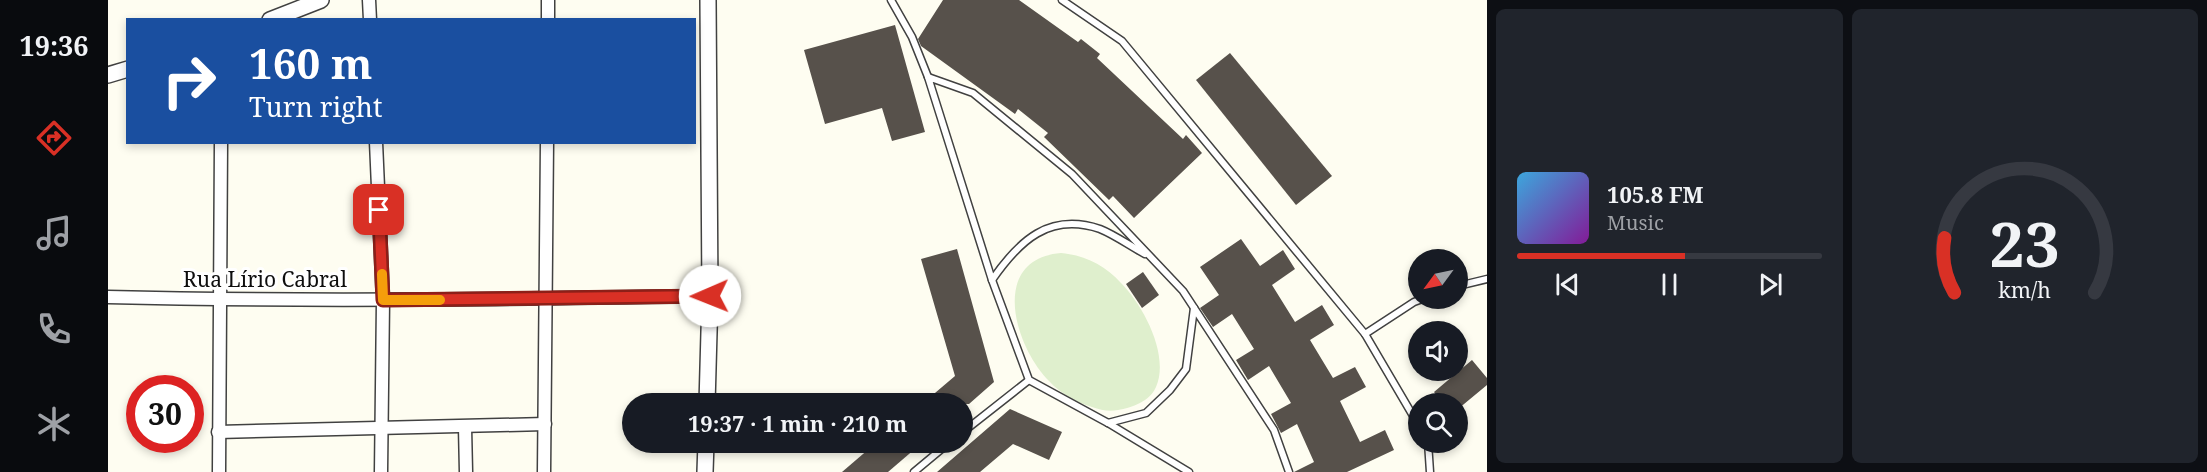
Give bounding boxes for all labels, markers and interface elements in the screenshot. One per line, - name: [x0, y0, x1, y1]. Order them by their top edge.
- text: 19:36: [19, 27, 89, 64]
- text: 160 m: [249, 34, 373, 91]
- icon: right: [150, 42, 228, 120]
- text: Turn right: [249, 88, 382, 125]
- icon: directions: [33, 117, 75, 159]
- text: 105.8 FM: [1607, 179, 1704, 209]
- pin: [353, 184, 404, 235]
- icon: arrive: [362, 193, 395, 226]
- text: 23: [1989, 200, 2060, 285]
- text: Music: [1607, 209, 1664, 236]
- icon: music: [33, 212, 75, 254]
- north arrow: [1408, 249, 1468, 309]
- map controls: [1408, 249, 1468, 453]
- position arrow: [678, 264, 742, 328]
- street label: Rua Lírio Cabral: [183, 265, 347, 293]
- icon: previous: [1551, 268, 1584, 301]
- icon: pause: [1653, 268, 1686, 301]
- icon: next: [1754, 268, 1787, 301]
- text: km/h: [1998, 275, 2051, 304]
- icon: phone: [33, 308, 75, 350]
- button: sound: [1408, 321, 1468, 381]
- speed limit sign: 30: [126, 375, 204, 453]
- button: search: [1408, 393, 1468, 453]
- icon: climate: [33, 403, 75, 445]
- text: 19:37 · 1 min · 210 m: [688, 408, 907, 438]

